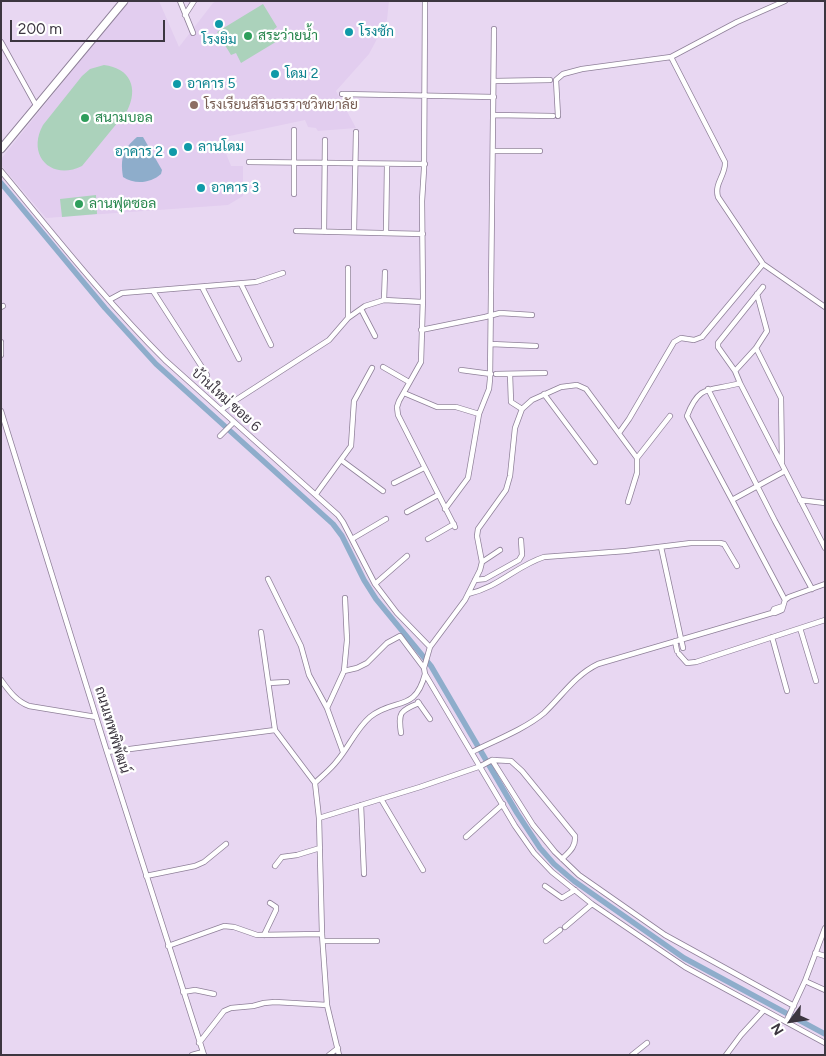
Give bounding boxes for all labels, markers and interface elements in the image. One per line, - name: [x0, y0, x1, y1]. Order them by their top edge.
- scale bar: [12, 10, 168, 42]
- marker: โรงยิม: [213, 18, 225, 30]
- text: 200 m: [18, 20, 62, 38]
- place label: โรงซัก: [359, 24, 394, 40]
- marker: โรงซัก: [343, 26, 355, 38]
- place label: สระว่ายน้ำ: [258, 28, 318, 44]
- marker: สระว่ายน้ำ: [242, 30, 254, 42]
- place label: โรงยิม: [201, 32, 237, 48]
- place label: โดม 2: [285, 66, 318, 82]
- marker: โดม 2: [269, 68, 281, 80]
- place label: อาคาร 5: [187, 76, 236, 92]
- marker: อาคาร 5: [171, 78, 183, 90]
- place label: โรงเรียนสิรินธรราชวิทยาลัย: [204, 97, 358, 113]
- marker: โรงเรียนสิรินธรราชวิทยาลัย: [188, 99, 200, 111]
- place label: สนามบอล: [95, 110, 153, 126]
- marker: สนามบอล: [79, 112, 91, 124]
- place label: ลานโดม: [198, 139, 244, 155]
- marker: ลานโดม: [182, 141, 194, 153]
- place label: อาคาร 2: [115, 144, 163, 160]
- marker: อาคาร 2: [167, 146, 179, 158]
- place label: อาคาร 3: [211, 180, 259, 196]
- marker: อาคาร 3: [195, 182, 207, 194]
- place label: ลานฟุตซอล: [89, 196, 156, 212]
- marker: ลานฟุตซอล: [73, 198, 85, 210]
- street label: บ้านใหม่ ซอย 6: [188, 365, 264, 435]
- street label: ถนนเทพพิพัฒน์: [91, 684, 133, 776]
- north arrow: [766, 996, 816, 1046]
- text: N: [768, 1020, 788, 1038]

